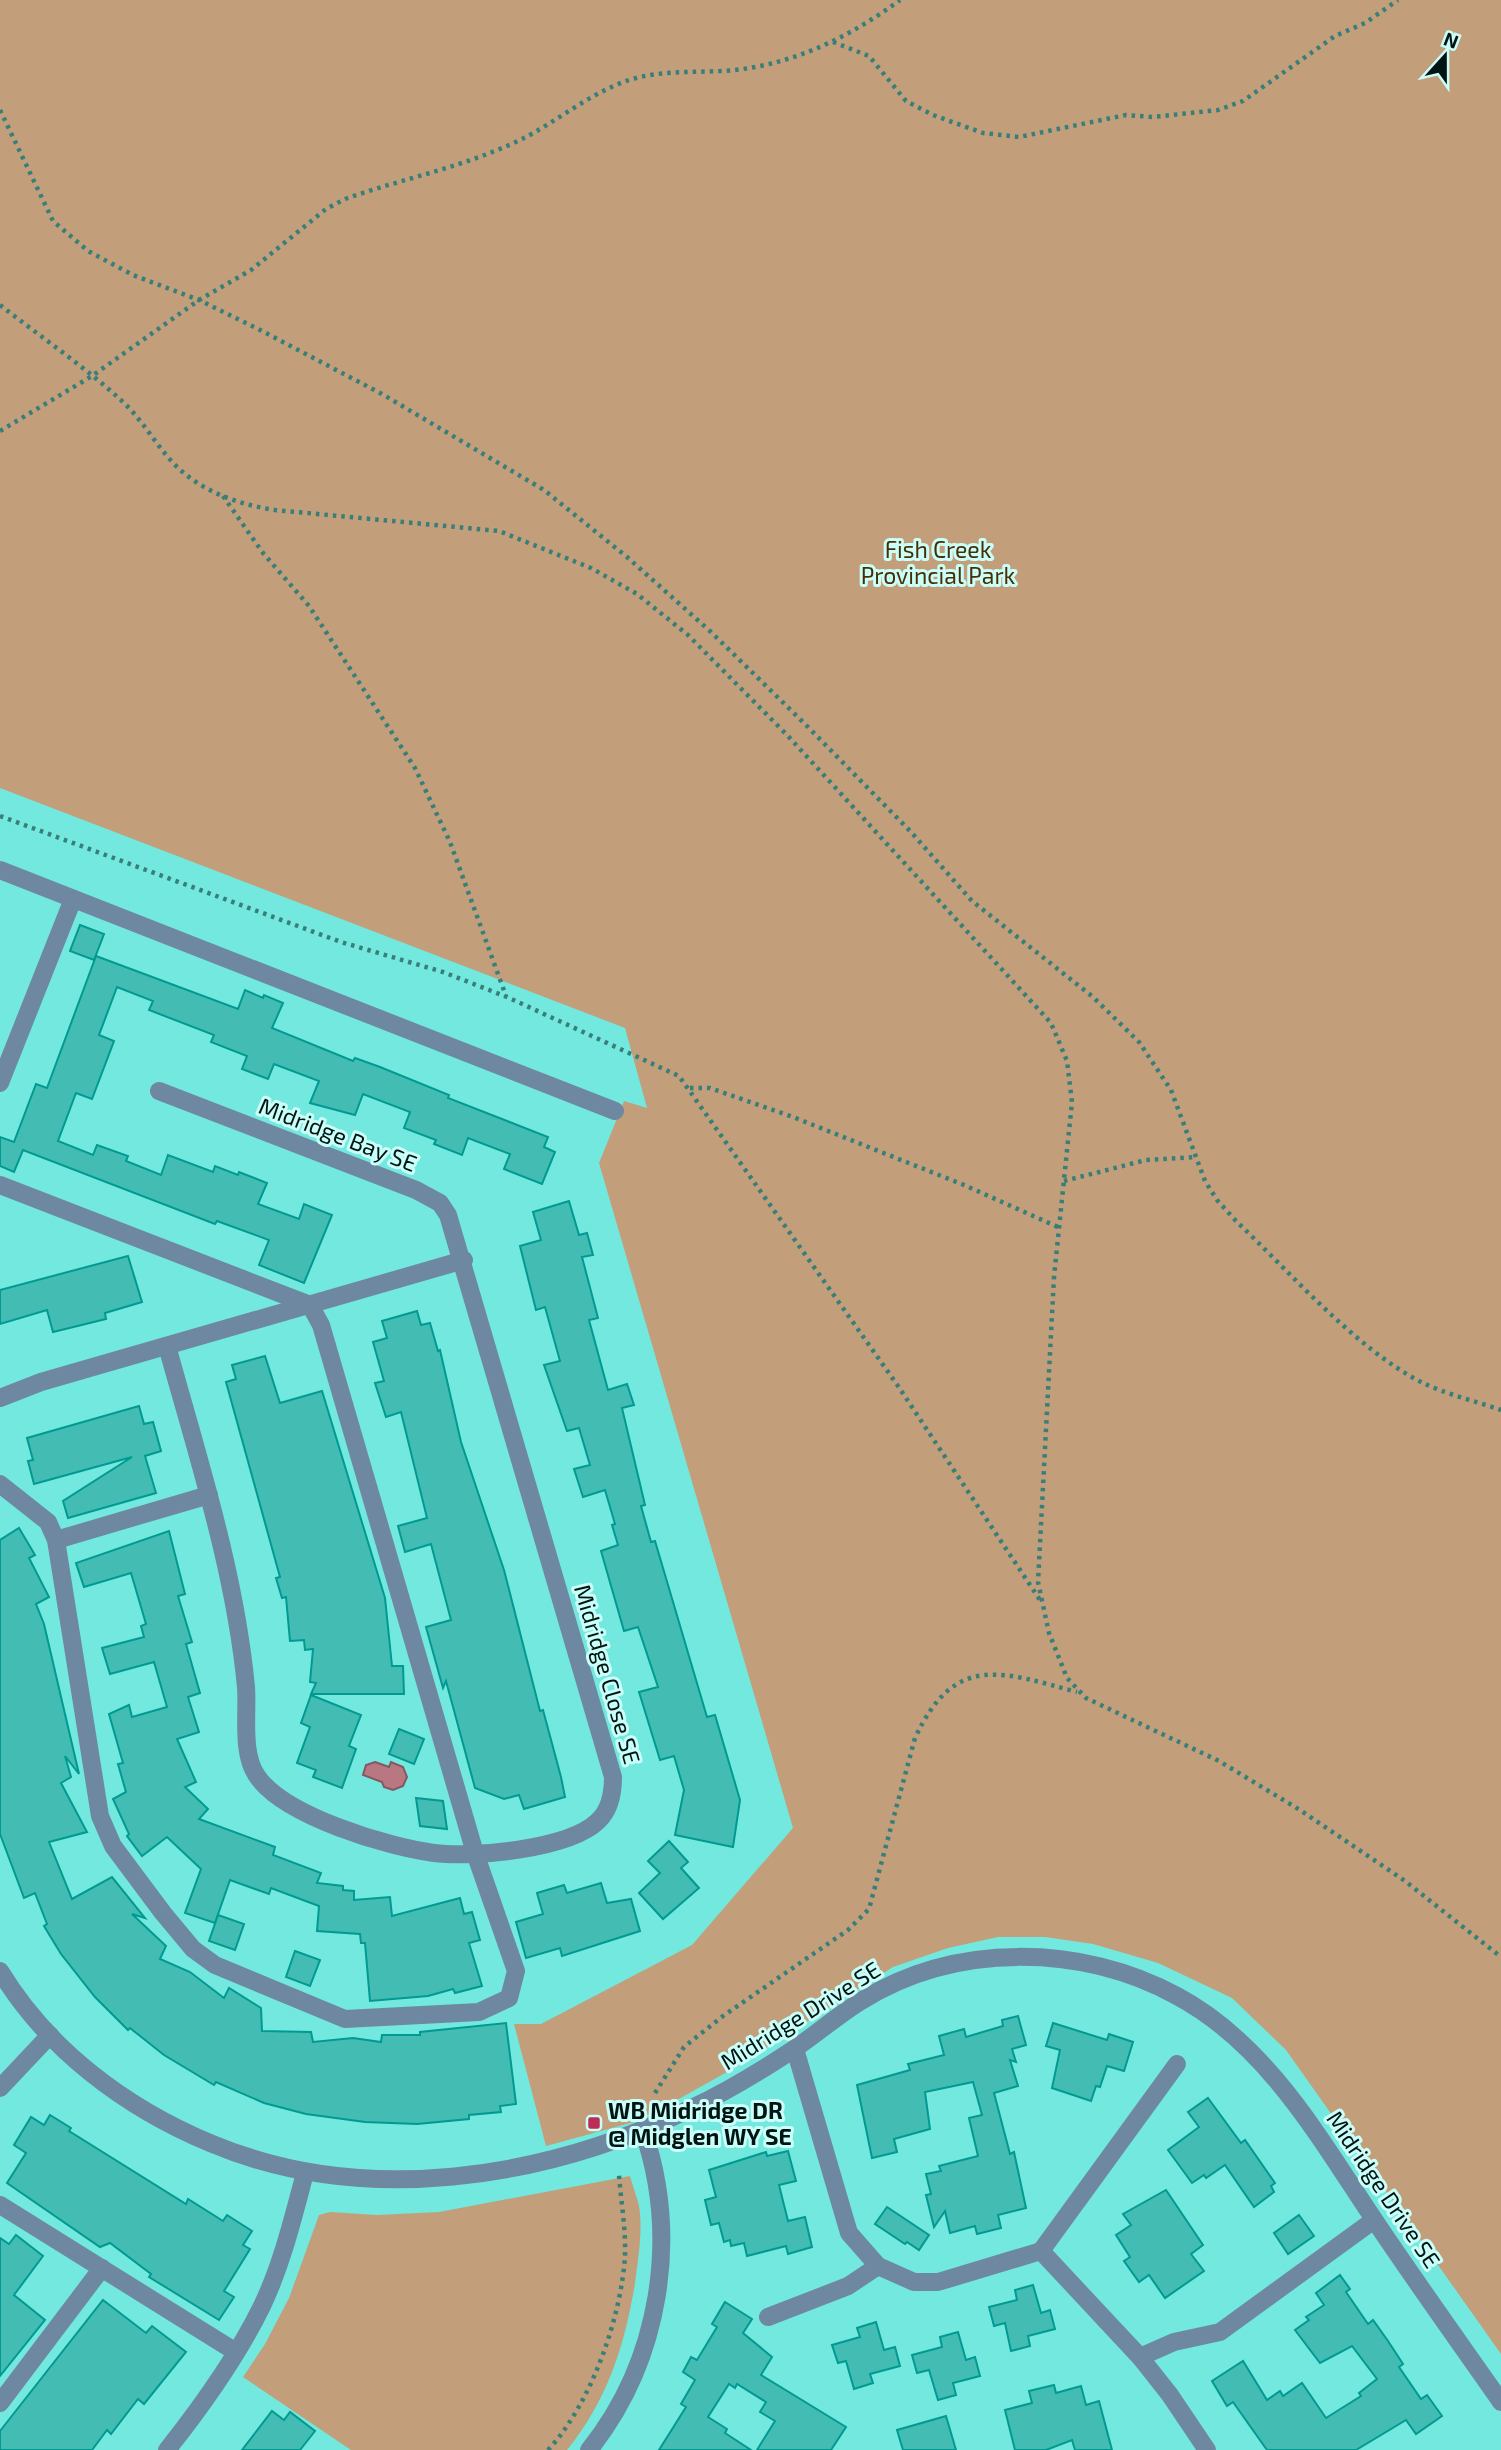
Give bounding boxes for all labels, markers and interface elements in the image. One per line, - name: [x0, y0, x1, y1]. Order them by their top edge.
- north arrow: [1410, 21, 1480, 91]
- text: N: [1441, 26, 1462, 53]
- park label: Fish Creek Provincial Park: [861, 535, 1016, 589]
- street label: Midridge Bay SE: [255, 1091, 421, 1177]
- street label: Midridge Close SE: [569, 1581, 647, 1767]
- street label: Midridge Drive SE: [715, 1955, 885, 2075]
- place label: WB Midridge DR @ Midglen WY SE: [608, 2096, 792, 2150]
- street label: Midridge Drive SE: [1321, 2105, 1447, 2273]
- marker: WB Midridge DR @ Midglen WY SE: [586, 2115, 602, 2131]

